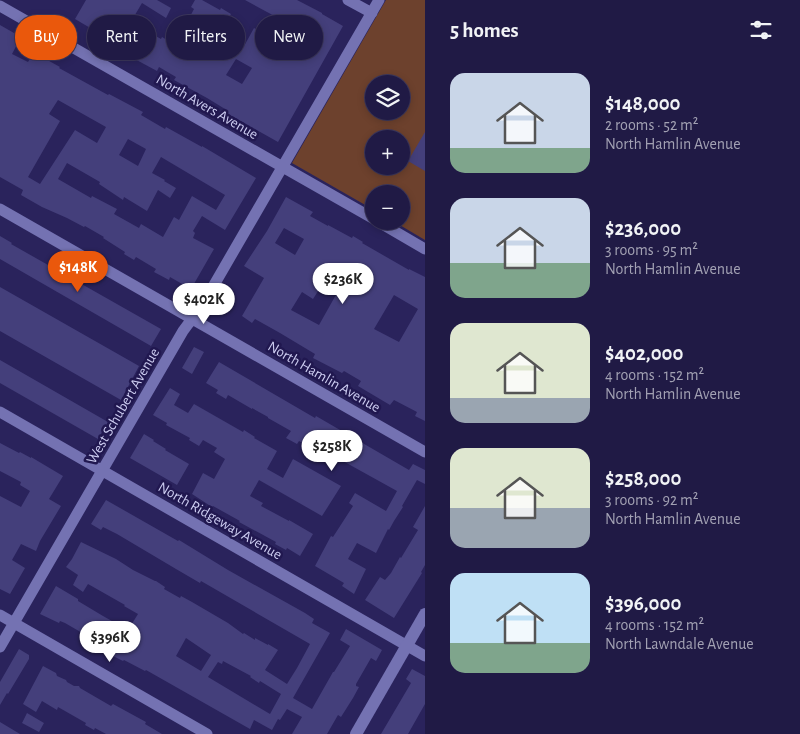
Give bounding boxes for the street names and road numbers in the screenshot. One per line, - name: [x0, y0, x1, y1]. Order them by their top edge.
- street label: North Avers Avenue: [153, 72, 261, 142]
- street label: North Hamlin Avenue: [265, 339, 383, 415]
- street label: West Schubert Avenue: [84, 345, 162, 466]
- street label: North Ridgeway Avenue: [156, 479, 285, 563]

